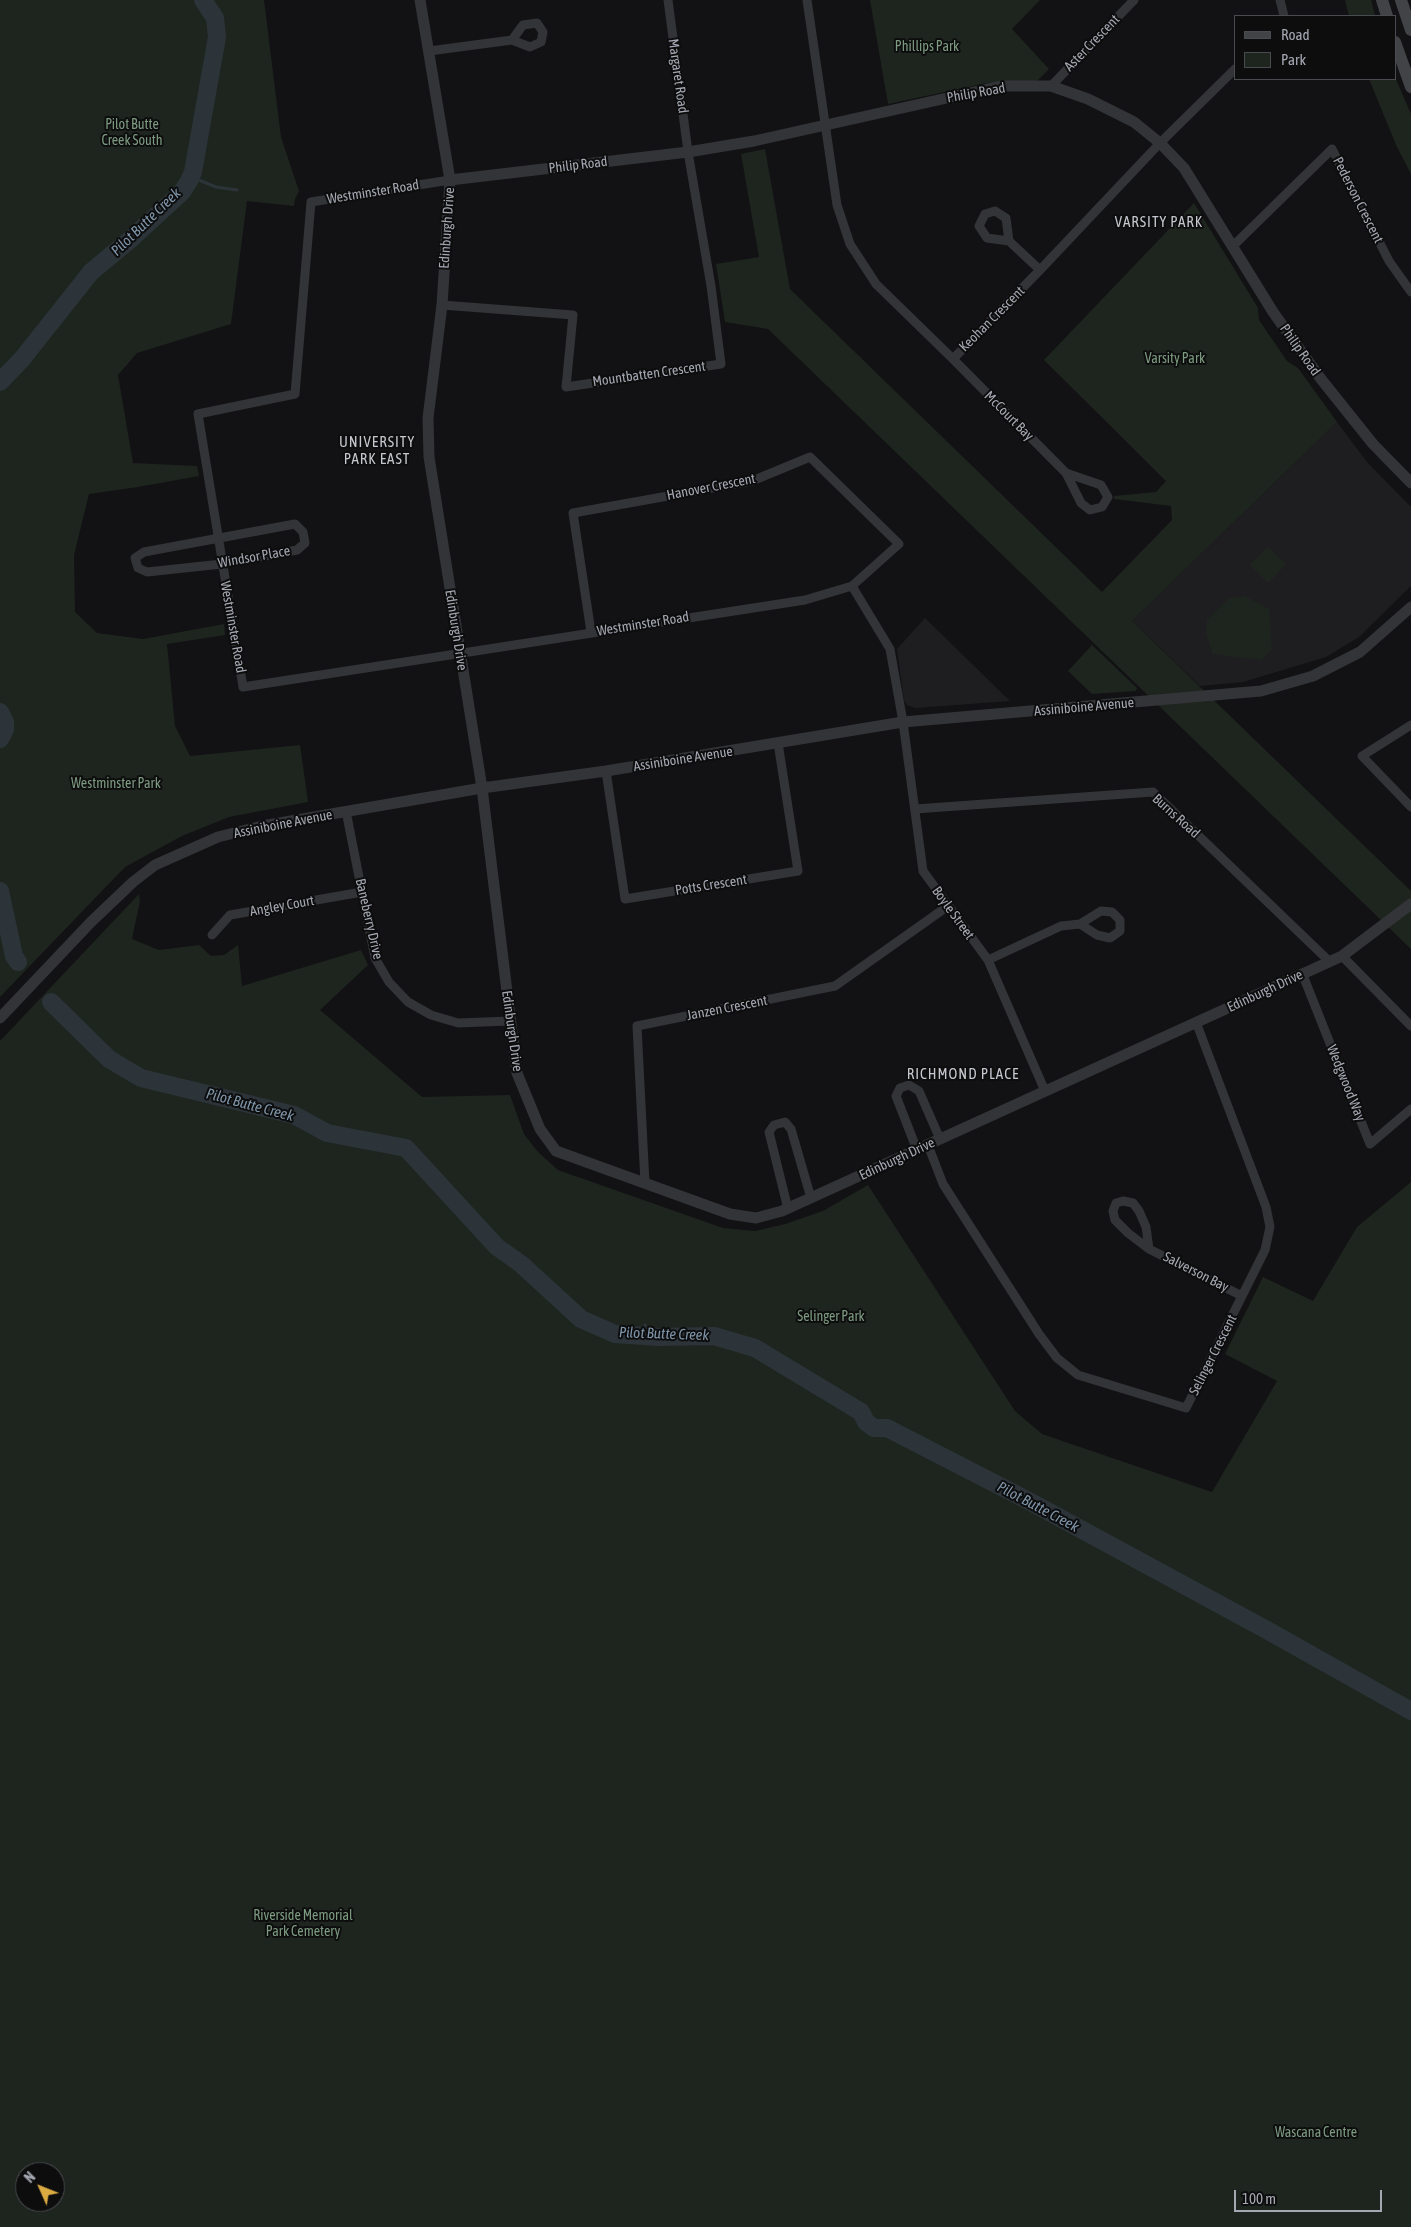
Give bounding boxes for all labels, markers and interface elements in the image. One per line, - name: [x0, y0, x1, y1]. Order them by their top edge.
- street label: Aster Crescent: [1061, 11, 1123, 75]
- legend: [1234, 15, 1396, 80]
- text: Road: [1281, 26, 1310, 43]
- street label: Margaret Road: [664, 38, 692, 114]
- park label: Phillips Park: [895, 39, 959, 55]
- text: Park: [1281, 51, 1306, 68]
- street label: Philip Road: [945, 80, 1007, 106]
- park label: Pilot Butte Creek South: [101, 117, 163, 150]
- street label: Philip Road: [548, 153, 608, 177]
- street label: Pederson Crescent: [1329, 154, 1387, 246]
- street label: Westminster Road: [326, 176, 420, 208]
- water label: Pilot Butte Creek: [107, 184, 185, 260]
- street label: Edinburgh Drive: [436, 187, 458, 269]
- district label: VARSITY PARK: [1113, 213, 1205, 231]
- street label: Keohan Crescent: [956, 283, 1028, 355]
- street label: Philip Road: [1276, 321, 1324, 379]
- park label: Varsity Park: [1145, 351, 1205, 367]
- street label: Mountbatten Crescent: [592, 358, 706, 390]
- street label: McCourt Bay: [981, 388, 1037, 444]
- district label: UNIVERSITY PARK EAST: [338, 433, 416, 468]
- street label: Hanover Crescent: [665, 470, 757, 504]
- street label: Windsor Place: [217, 542, 291, 572]
- street label: Westminster Road: [217, 580, 249, 674]
- street label: Edinburgh Drive: [441, 588, 471, 672]
- street label: Westminster Road: [596, 608, 690, 640]
- street label: Assiniboine Avenue: [1033, 694, 1135, 720]
- street label: Assiniboine Avenue: [632, 743, 734, 775]
- park label: Westminster Park: [71, 776, 161, 792]
- street label: Burns Road: [1149, 790, 1203, 842]
- street label: Assiniboine Avenue: [232, 806, 334, 842]
- street label: Potts Crescent: [674, 871, 748, 899]
- street label: Baneberry Drive: [352, 877, 386, 961]
- street label: Boyle Street: [928, 883, 978, 943]
- street label: Angley Court: [249, 892, 315, 920]
- street label: Edinburgh Drive: [1224, 966, 1306, 1016]
- street label: Edinburgh Drive: [498, 989, 526, 1073]
- street label: Janzen Crescent: [685, 992, 769, 1024]
- street label: Wedgwood Way: [1323, 1042, 1369, 1124]
- district label: RICHMOND PLACE: [905, 1065, 1021, 1083]
- water label: Pilot Butte Creek: [204, 1085, 296, 1125]
- street label: Edinburgh Drive: [856, 1134, 938, 1184]
- street label: Salverson Bay: [1160, 1248, 1232, 1296]
- park label: Selinger Park: [797, 1309, 865, 1325]
- street label: Selinger Crescent: [1185, 1312, 1241, 1398]
- water label: Pilot Butte Creek: [619, 1323, 709, 1345]
- water label: Pilot Butte Creek: [994, 1478, 1082, 1536]
- park label: Riverside Memorial Park Cemetery: [253, 1908, 353, 1940]
- park label: Wascana Centre: [1275, 2125, 1357, 2141]
- north arrow: [15, 2162, 65, 2212]
- text: N: [21, 2169, 39, 2186]
- scale bar: [1236, 2180, 1384, 2212]
- text: 100 m: [1242, 2190, 1276, 2207]

